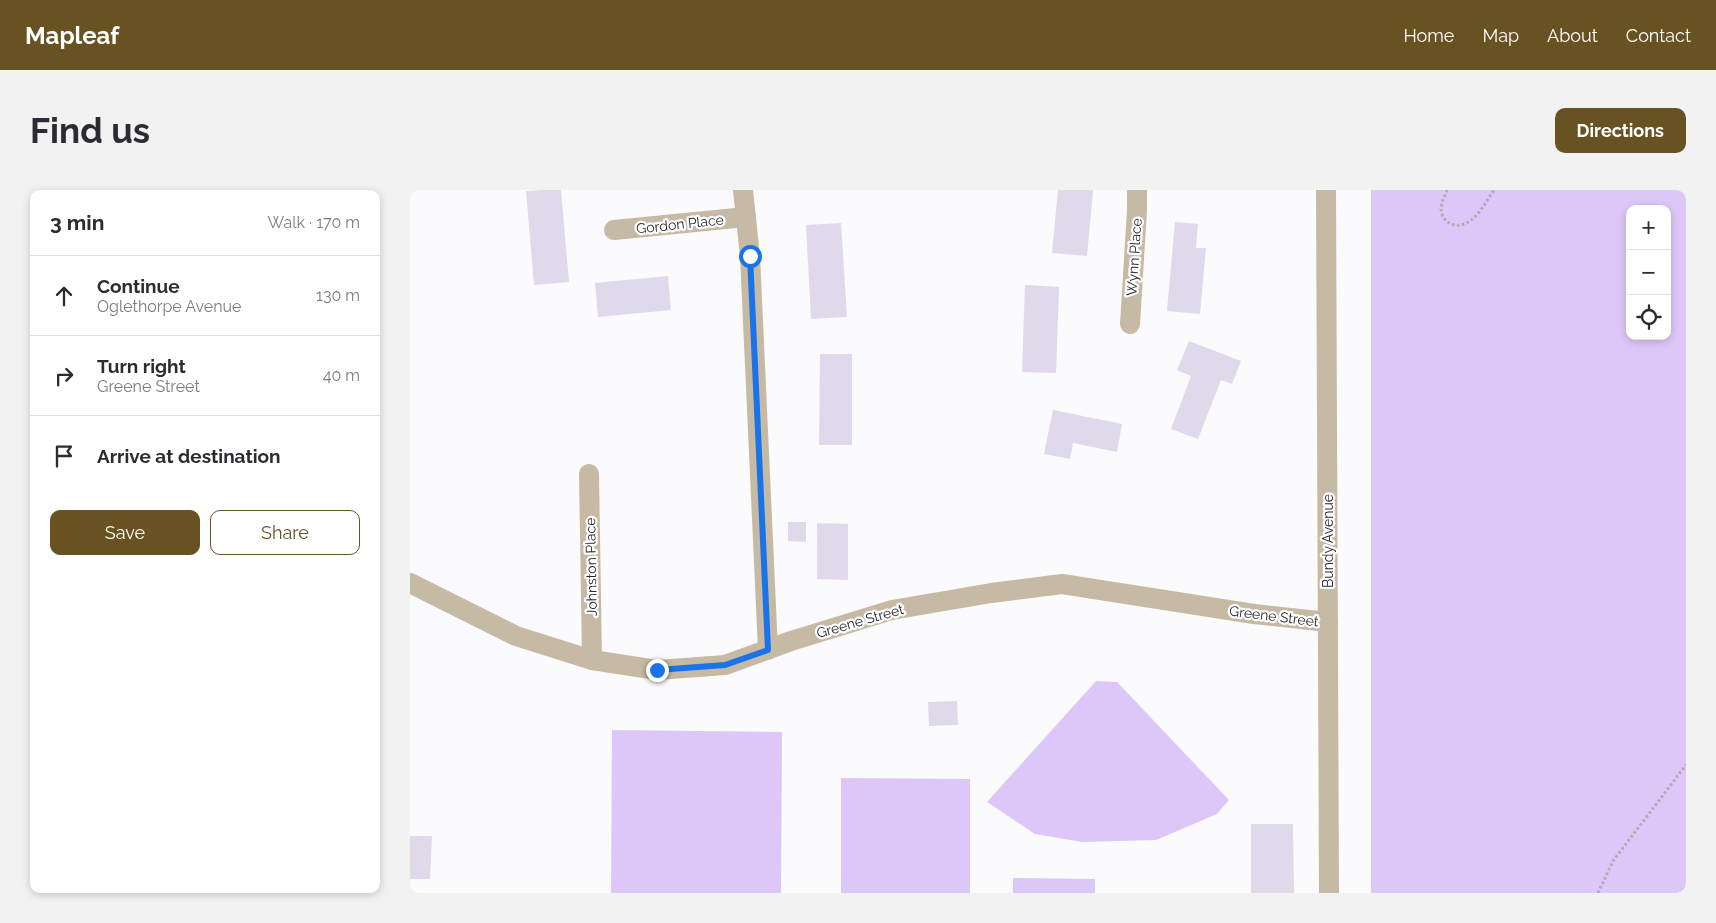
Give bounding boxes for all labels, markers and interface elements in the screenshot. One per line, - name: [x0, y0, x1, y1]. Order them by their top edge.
- text: Mapleaf: [25, 21, 119, 50]
- text: Home: [1403, 25, 1454, 46]
- text: Map: [1482, 25, 1519, 46]
- text: About: [1547, 25, 1598, 46]
- text: Contact: [1626, 25, 1691, 46]
- button: Directions: [1555, 108, 1686, 153]
- text: Find us: [30, 110, 150, 151]
- map controls: [1626, 205, 1671, 340]
- button: +: [1626, 205, 1671, 250]
- text: 3 min: [50, 210, 104, 235]
- street label: Gordon Place: [635, 211, 725, 237]
- text: Walk · 170 m: [268, 213, 360, 232]
- street label: Wynn Place: [1123, 218, 1145, 296]
- route start: [739, 245, 762, 268]
- button: −: [1626, 250, 1671, 295]
- text: Continue: [97, 275, 180, 297]
- icon: ahead: [50, 282, 78, 310]
- text: 130 m: [316, 286, 360, 305]
- button: locate: [1626, 295, 1671, 340]
- text: Oglethorpe Avenue: [97, 297, 241, 316]
- text: Turn right: [97, 355, 186, 377]
- icon: right: [50, 362, 78, 390]
- text: 40 m: [323, 366, 360, 385]
- text: Greene Street: [97, 377, 200, 396]
- icon: arrive: [50, 442, 78, 470]
- text: Arrive at destination: [97, 445, 281, 467]
- street label: Bundy Avenue: [1320, 494, 1336, 588]
- button: Save: [50, 510, 200, 555]
- button: Share: [210, 510, 360, 555]
- street label: Johnston Place: [582, 518, 600, 616]
- street label: Greene Street: [815, 601, 906, 641]
- street label: Greene Street: [1228, 603, 1320, 629]
- route end: [646, 659, 669, 682]

